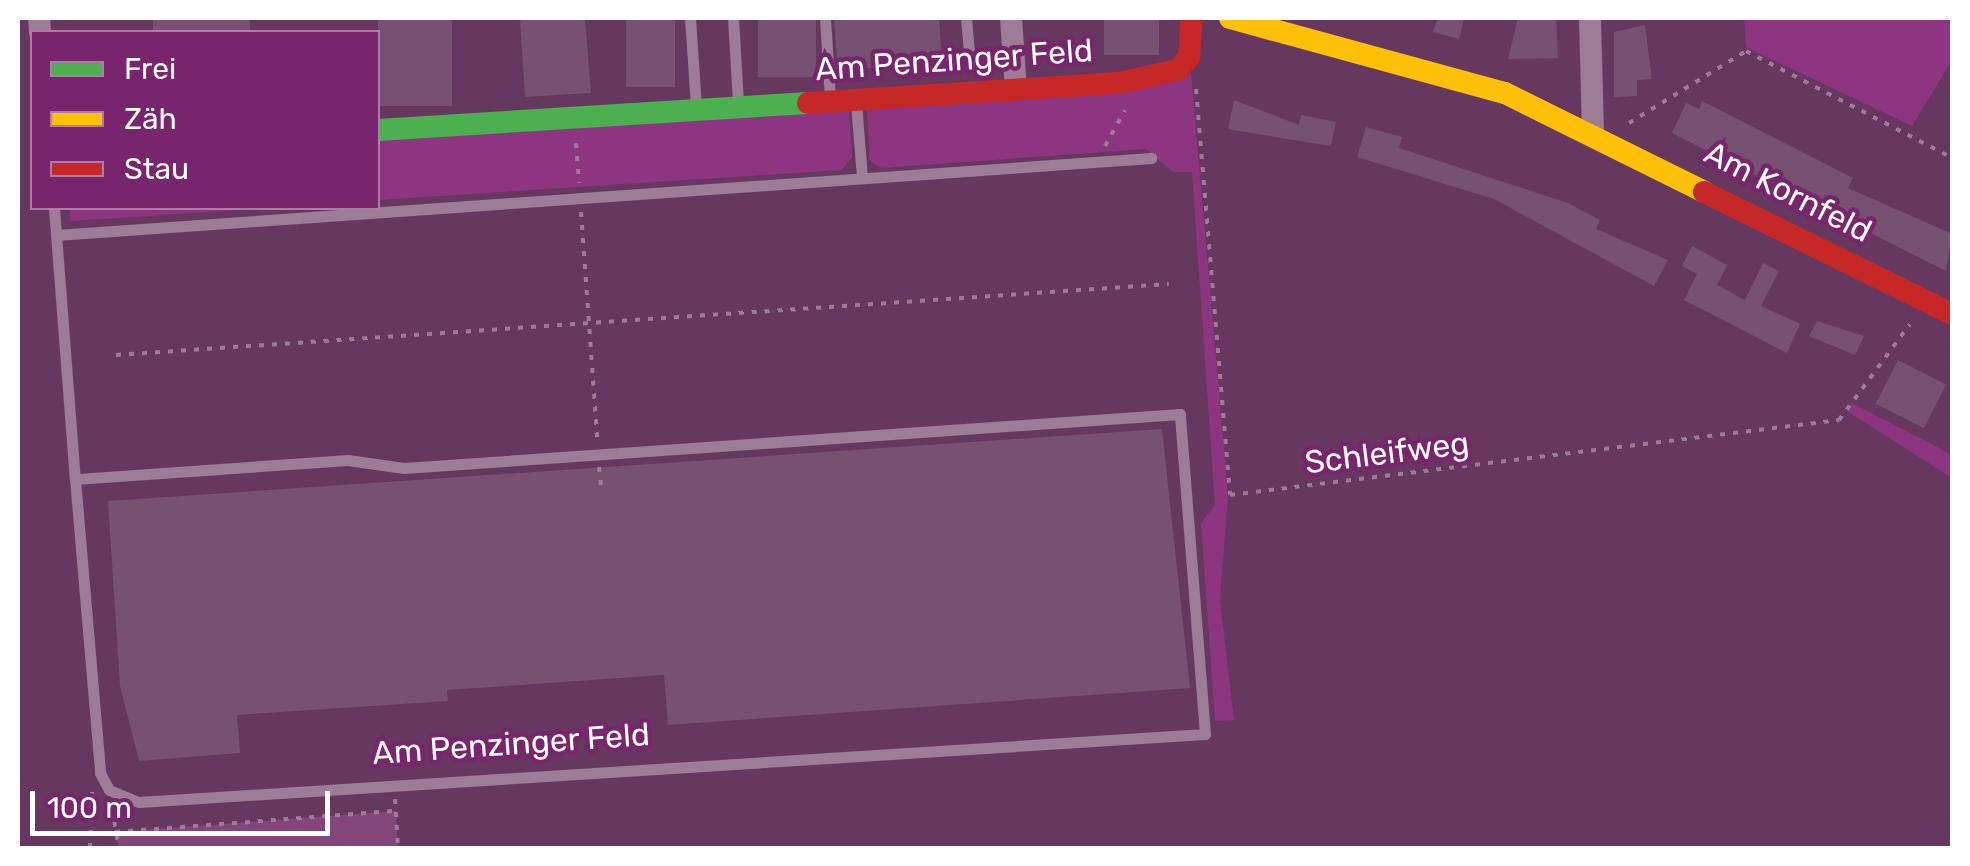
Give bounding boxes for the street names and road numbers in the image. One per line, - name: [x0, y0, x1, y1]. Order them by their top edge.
- street label: Am Penzinger Feld: [814, 31, 1094, 89]
- street label: Am Kornfeld: [1698, 133, 1878, 251]
- street label: Schleifweg: [1303, 424, 1471, 482]
- street label: Am Penzinger Feld: [371, 715, 651, 773]

